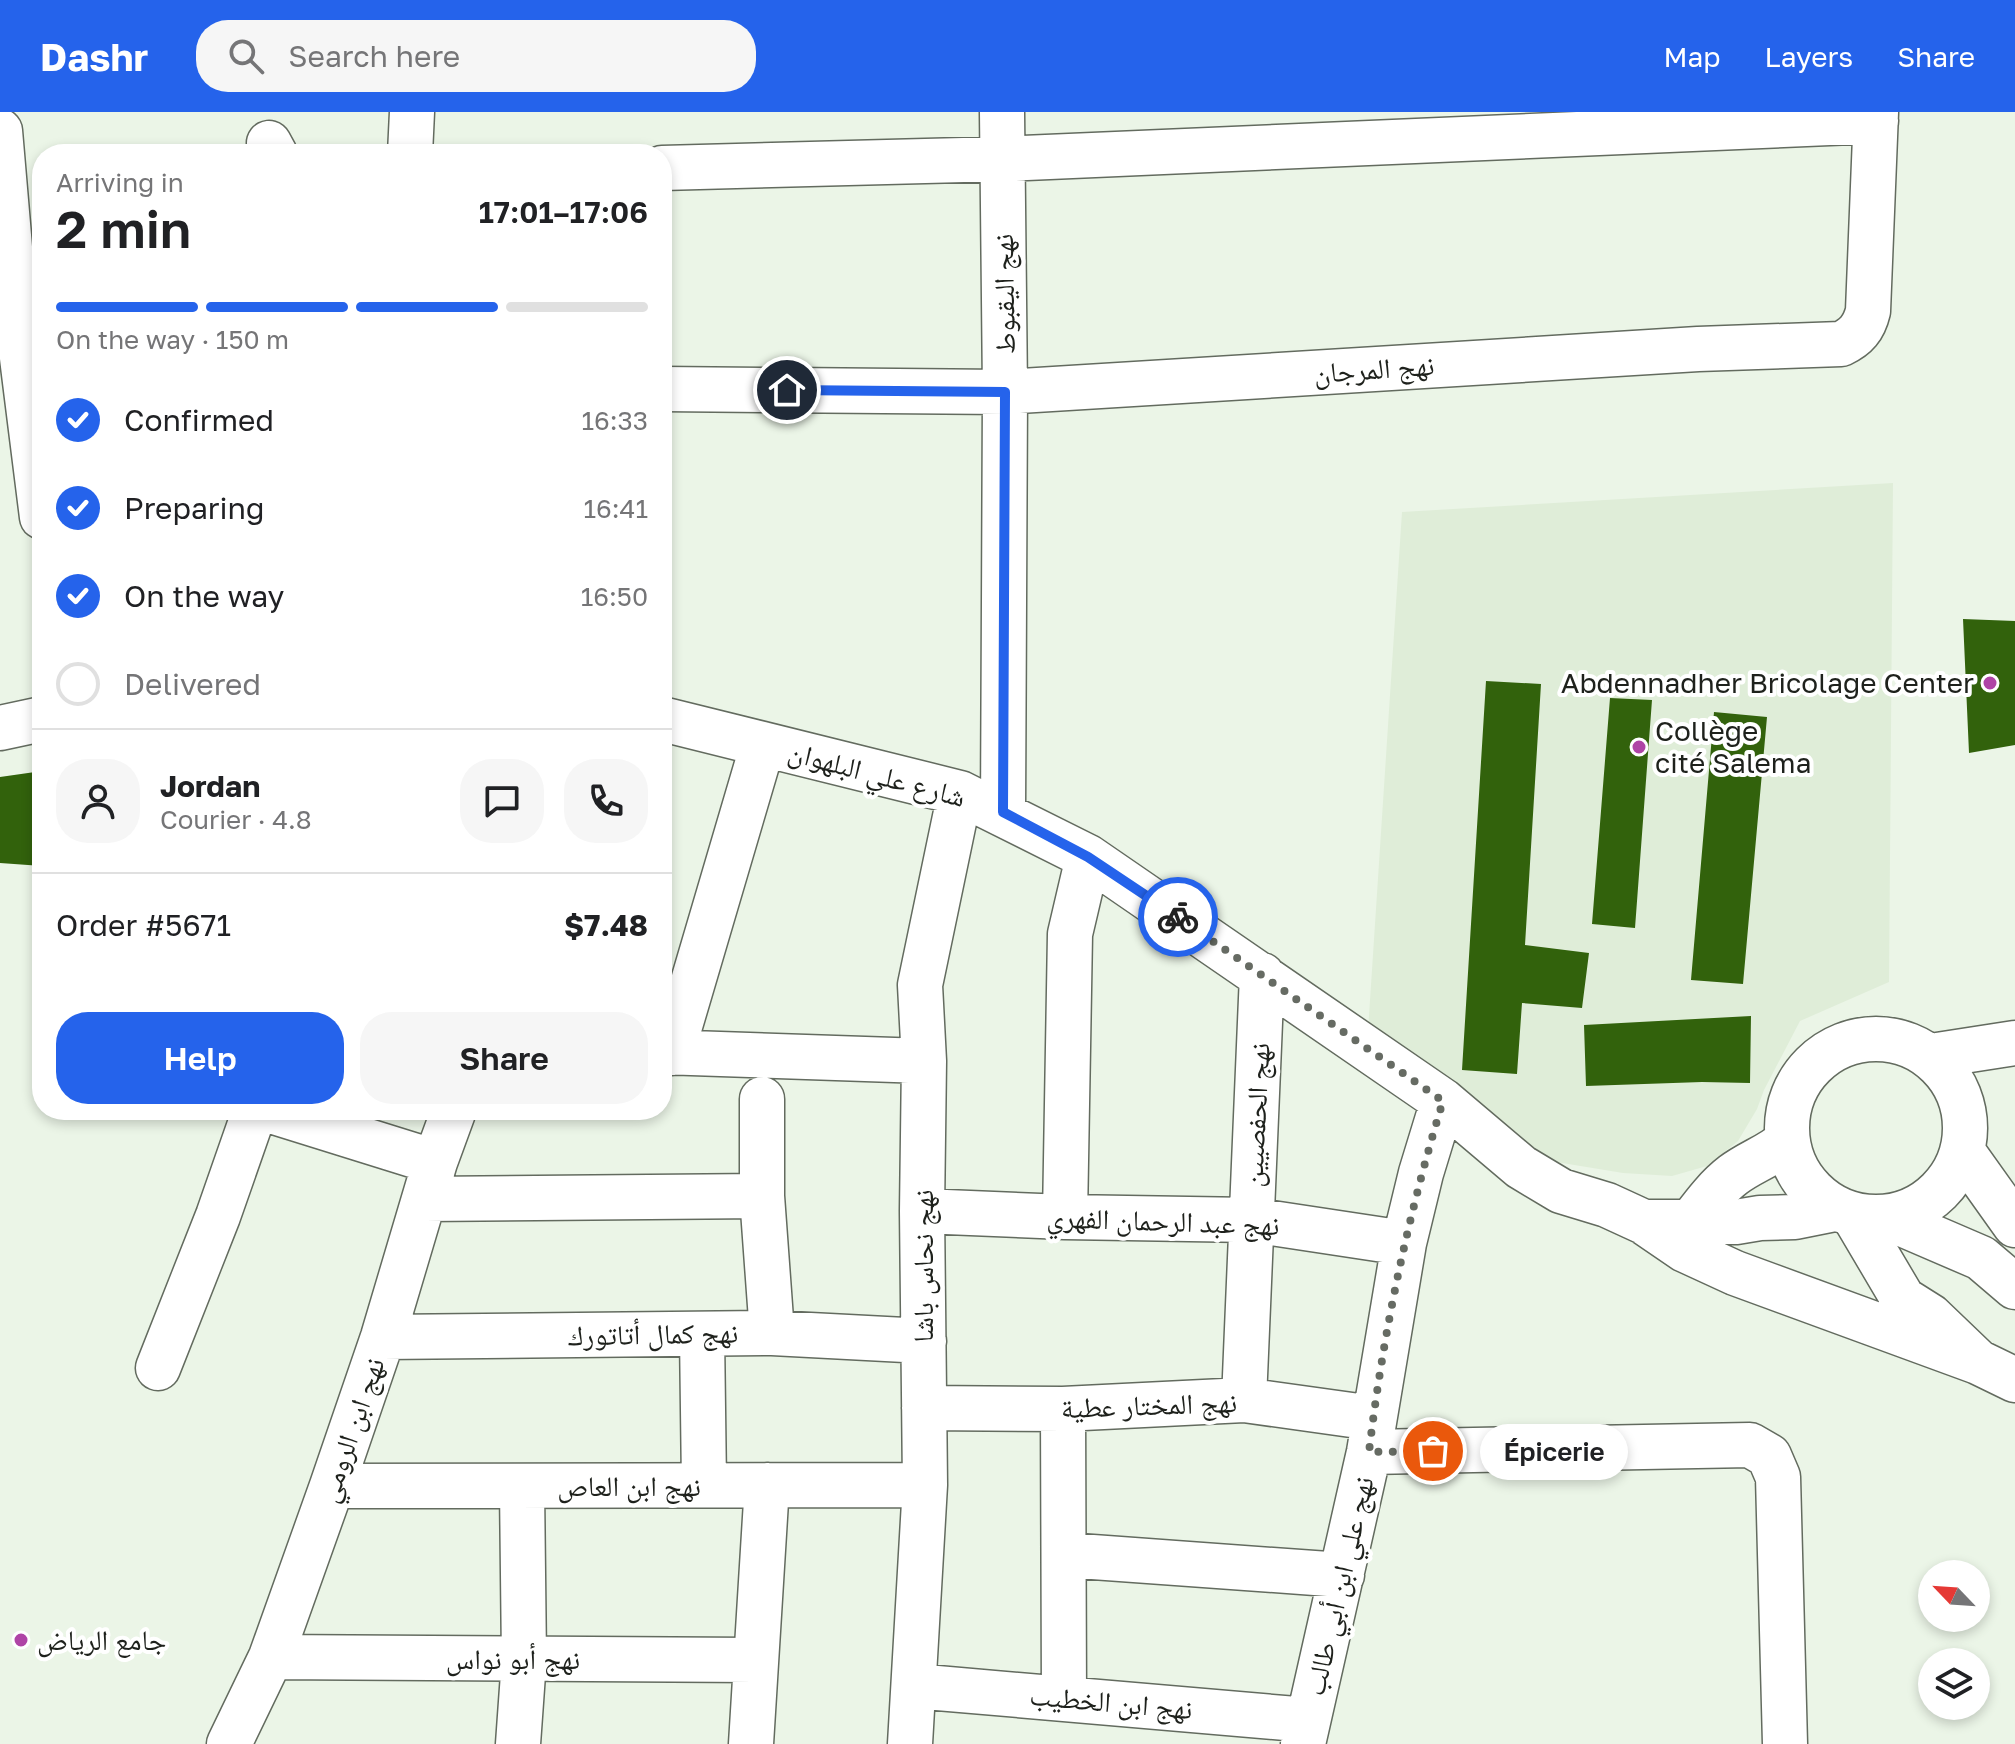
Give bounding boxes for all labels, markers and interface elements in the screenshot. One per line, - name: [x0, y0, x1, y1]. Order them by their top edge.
- search box: [196, 20, 756, 92]
- text: Dashr: [40, 34, 148, 79]
- icon: search: [224, 34, 268, 78]
- text: Search here: [288, 38, 460, 74]
- text: Map: [1663, 40, 1721, 73]
- text: Layers: [1765, 40, 1853, 73]
- text: Share: [1897, 40, 1975, 73]
- text: Arriving in: [56, 167, 184, 198]
- text: 17:01–17:06: [479, 194, 648, 230]
- text: 2 min: [56, 197, 191, 259]
- street label: نهج اليقبوط: [986, 234, 1023, 354]
- text: On the way · 150 m: [56, 324, 289, 355]
- street label: نهج المرجان: [1313, 348, 1436, 391]
- pin: [753, 356, 821, 424]
- icon: home: [765, 368, 809, 412]
- icon: check: [56, 398, 100, 442]
- text: Confirmed: [124, 402, 274, 438]
- text: 16:33: [581, 405, 648, 436]
- icon: check: [56, 486, 100, 530]
- text: Preparing: [124, 490, 265, 526]
- text: 16:41: [583, 493, 648, 524]
- icon: check: [56, 574, 100, 618]
- text: On the way: [124, 578, 284, 614]
- text: 16:50: [581, 581, 648, 612]
- text: Delivered: [124, 666, 261, 702]
- place label: Abdennadher Bricolage Center: [1561, 666, 1974, 699]
- marker: Abdennadher Bricolage Center: [1981, 674, 1999, 692]
- place label: Collège cité Salema: [1655, 714, 1811, 779]
- street label: شارع علي البلهوان: [783, 734, 969, 820]
- marker: Collège cité Salema: [1630, 738, 1648, 756]
- button: person: [56, 759, 140, 843]
- button: chat: [460, 759, 544, 843]
- button: phone: [564, 759, 648, 843]
- text: Jordan: [160, 768, 260, 804]
- text: Courier · 4.8: [160, 804, 312, 835]
- courier: [1138, 877, 1218, 957]
- icon: bike: [1156, 895, 1200, 939]
- text: Order #5671: [56, 907, 231, 943]
- text: $7.48: [564, 907, 648, 943]
- button: Help: [56, 1012, 344, 1104]
- button: Share: [360, 1012, 648, 1104]
- street label: نهج الحفصيين: [1235, 1042, 1278, 1188]
- street label: نهج نحاس باشا: [906, 1189, 941, 1343]
- street label: نهج عبد الرحمان الفهري: [1046, 1200, 1280, 1248]
- street label: نهج كمال أتاتورك: [567, 1316, 739, 1353]
- street label: نهج ابن الرومي: [310, 1353, 397, 1509]
- street label: نهج المختار عطية: [1060, 1385, 1238, 1426]
- pin: [1399, 1417, 1467, 1485]
- callout: Épicerie: [1481, 1423, 1629, 1479]
- icon: bag: [1411, 1429, 1455, 1473]
- text: Épicerie: [1503, 1436, 1605, 1467]
- street label: نهج ابن العاص: [557, 1469, 701, 1504]
- street label: نهج علي ابن أبي طالب: [1297, 1473, 1387, 1700]
- north arrow: [1918, 1560, 1990, 1632]
- map controls: [1918, 1560, 1990, 1720]
- place label: جامع الرياض: [37, 1623, 166, 1658]
- marker: جامع الرياض: [12, 1631, 30, 1649]
- street label: نهج أبو نواس: [446, 1642, 580, 1677]
- button: layers: [1918, 1648, 1990, 1720]
- street label: نهج ابن الخطيب: [1028, 1678, 1194, 1727]

